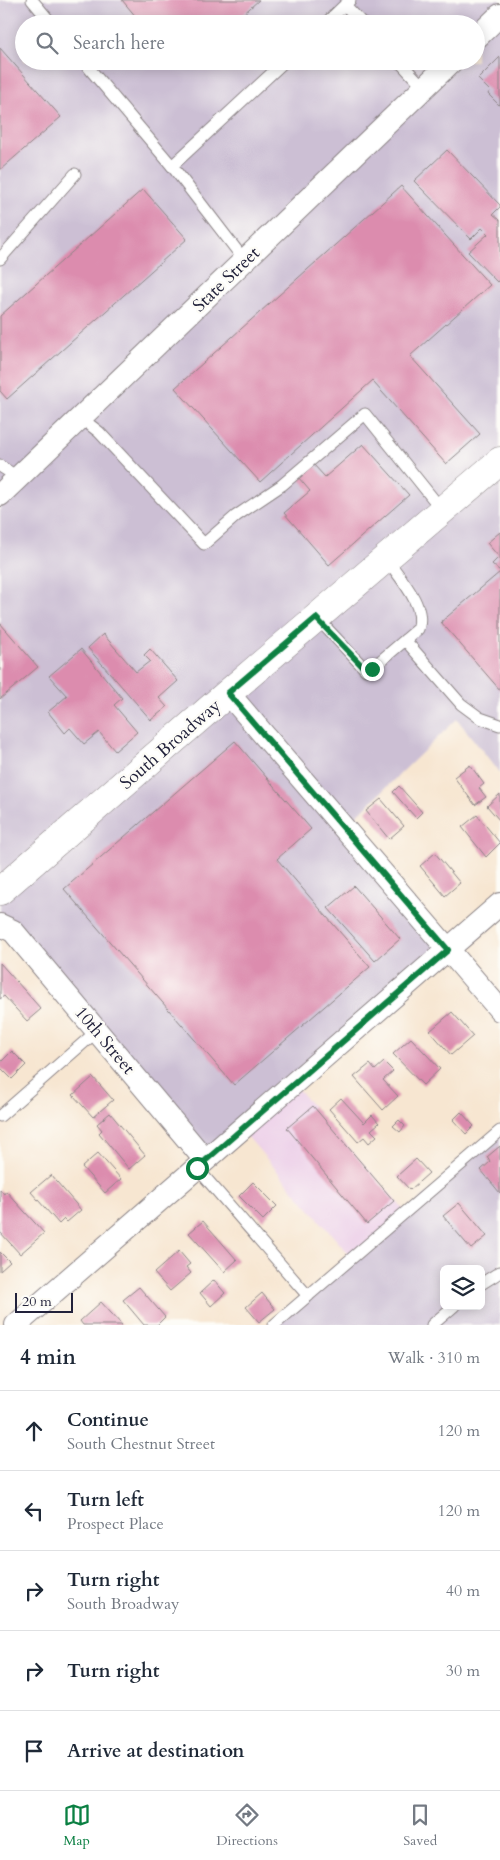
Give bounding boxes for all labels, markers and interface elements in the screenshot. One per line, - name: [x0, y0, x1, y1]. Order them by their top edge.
- search box: [15, 15, 485, 70]
- icon: search: [33, 29, 61, 57]
- text: Search here: [73, 30, 165, 56]
- street label: State Street: [187, 241, 266, 318]
- route end: [361, 658, 384, 681]
- street label: South Broadway: [114, 693, 227, 795]
- street label: 10th Street: [69, 1001, 141, 1080]
- route start: [186, 1157, 209, 1180]
- map controls: [440, 1265, 485, 1310]
- button: layers: [440, 1265, 485, 1310]
- scale bar: [15, 1290, 72, 1313]
- text: 20 m: [22, 1292, 52, 1311]
- text: 4 min: [20, 1343, 76, 1372]
- text: Walk · 310 m: [388, 1347, 480, 1369]
- text: Continue: [67, 1407, 149, 1433]
- icon: ahead: [20, 1417, 48, 1445]
- text: 120 m: [438, 1420, 480, 1442]
- text: South Chestnut Street: [67, 1433, 215, 1455]
- text: Turn left: [67, 1487, 144, 1513]
- icon: left: [20, 1497, 48, 1525]
- text: 120 m: [438, 1500, 480, 1522]
- text: Prospect Place: [67, 1513, 164, 1535]
- text: Turn right: [67, 1567, 159, 1593]
- icon: right: [20, 1577, 48, 1605]
- text: 40 m: [446, 1580, 480, 1602]
- text: South Broadway: [67, 1593, 180, 1615]
- icon: right: [20, 1657, 48, 1685]
- text: Turn right: [67, 1658, 159, 1684]
- text: 30 m: [446, 1660, 480, 1682]
- icon: arrive: [20, 1737, 48, 1765]
- text: Arrive at destination: [67, 1738, 244, 1764]
- tab: Map: [63, 1801, 91, 1850]
- tab: Directions: [216, 1801, 278, 1850]
- tab: Saved: [403, 1801, 437, 1850]

